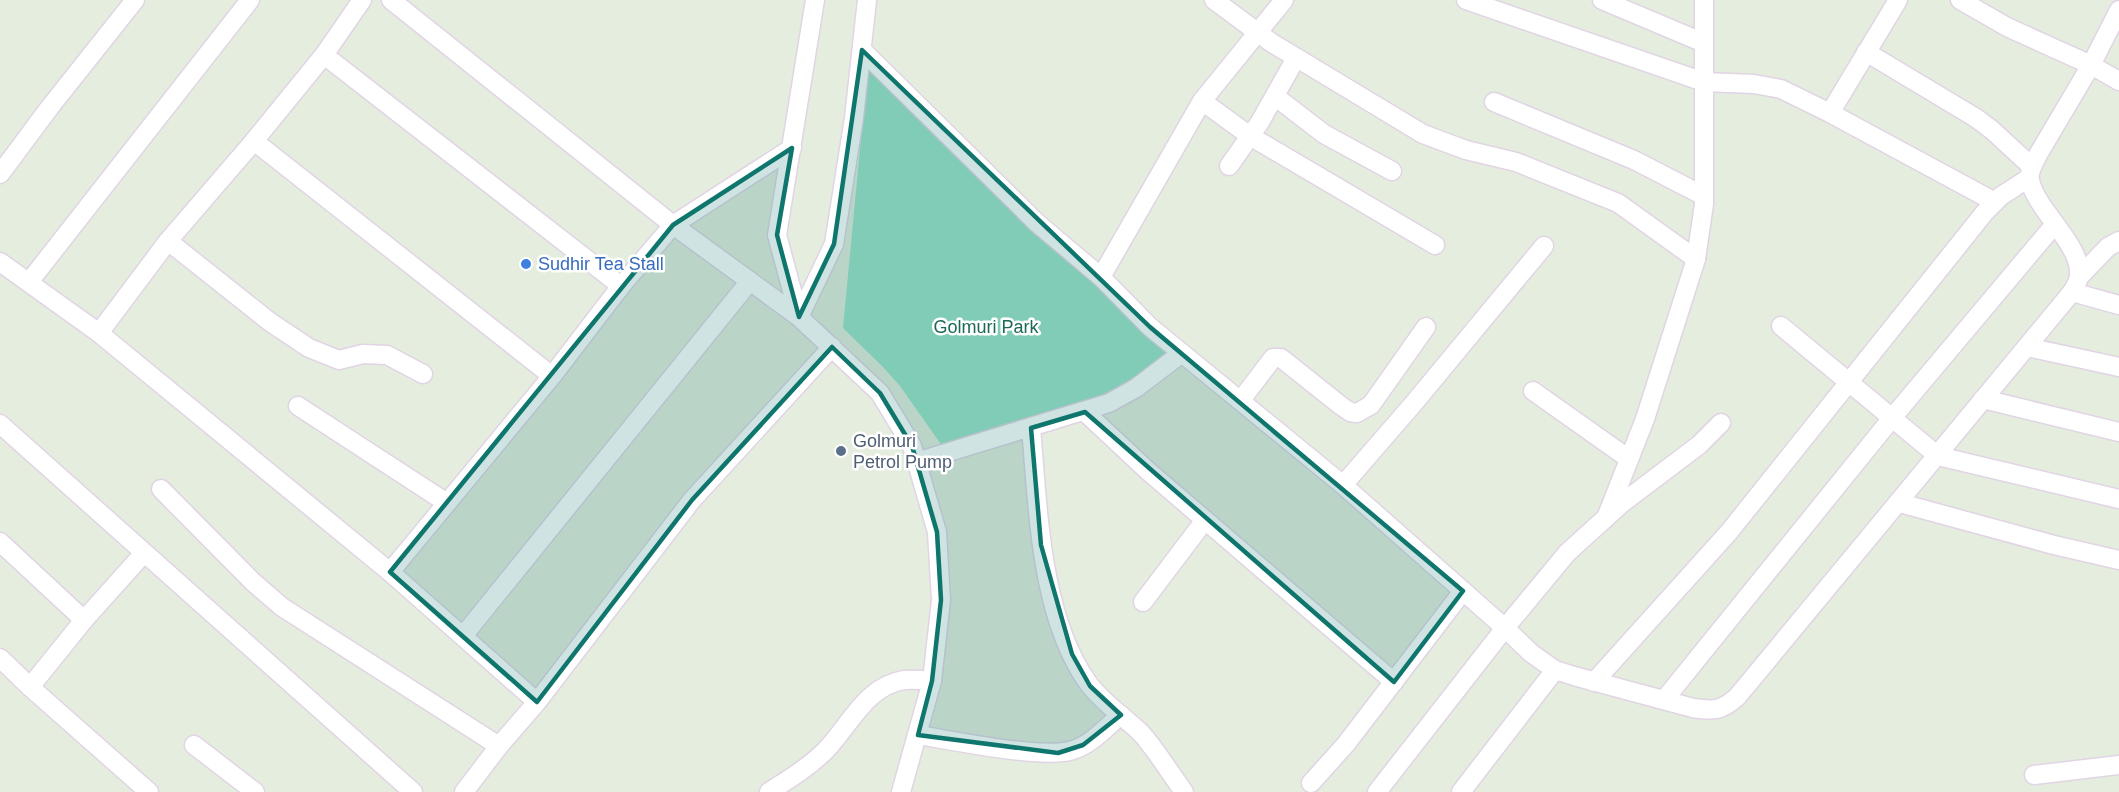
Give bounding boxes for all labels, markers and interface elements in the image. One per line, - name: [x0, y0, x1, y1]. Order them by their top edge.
- place label: Sudhir Tea Stall: [538, 254, 664, 274]
- marker: Sudhir Tea Stall: [519, 257, 533, 271]
- park label: Golmuri Park: [933, 317, 1040, 337]
- place label: Golmuri Petrol Pump: [853, 431, 952, 472]
- marker: Golmuri Petrol Pump: [834, 444, 848, 458]

